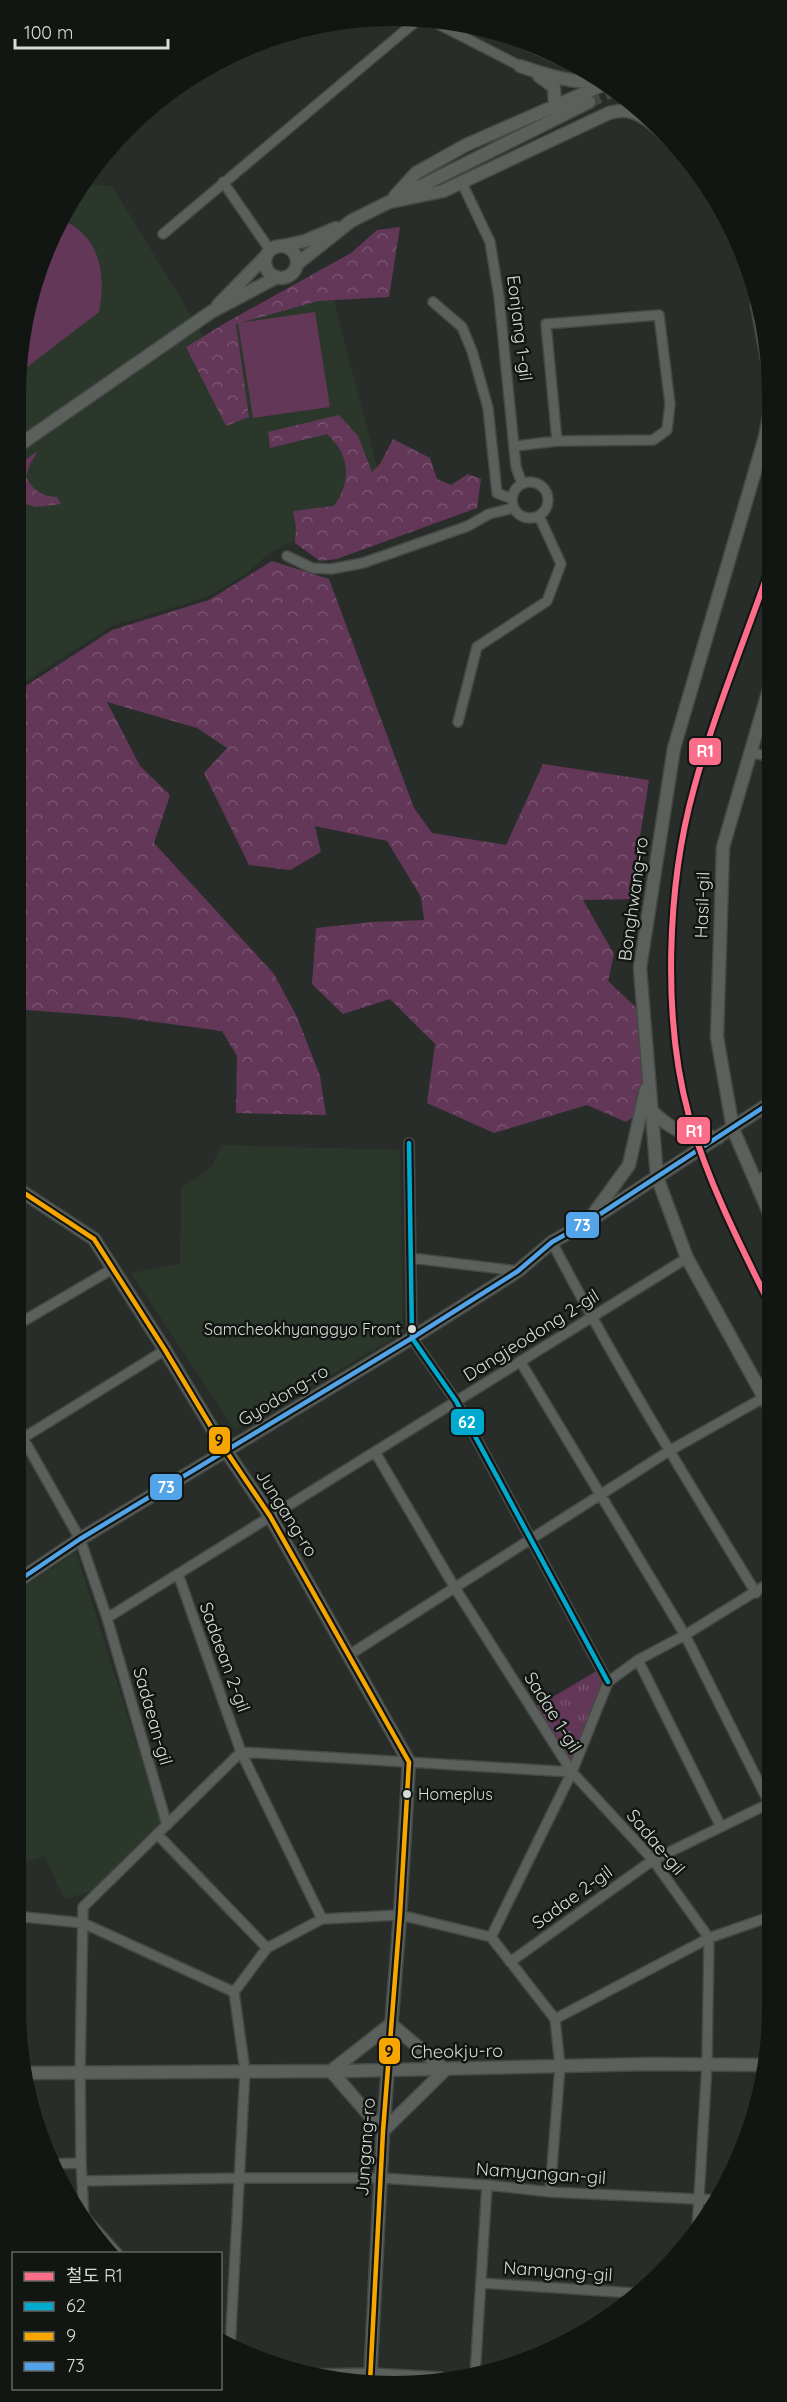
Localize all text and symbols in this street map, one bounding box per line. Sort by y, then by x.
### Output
scale bar [15,12,168,50]
text: 100 m [24,21,73,44]
street label: Eonjang 1-gil [502,274,538,382]
line badge: R1 [688,737,722,766]
text: R1 [696,741,714,761]
street label: Bonghwang-ro [613,836,653,962]
street label: Hasil-gil [689,871,715,939]
line badge: R1 [676,1116,711,1145]
text: R1 [685,1121,703,1141]
line badge: 73 [565,1211,600,1239]
text: 73 [573,1215,591,1235]
street label: Dangjeodong 2-gil [459,1284,603,1386]
place label: Samcheokhyanggyo Front [204,1319,401,1339]
marker: Samcheokhyanggyo Front [406,1323,418,1335]
street label: Gyodong-ro [234,1359,332,1431]
line badge: 62 [450,1408,485,1436]
text: 62 [458,1412,476,1432]
line badge: 9 [208,1426,231,1455]
text: 9 [214,1430,224,1450]
street label: Jungang-ro [251,1465,323,1561]
line badge: 73 [149,1473,183,1501]
text: 73 [157,1477,175,1497]
street label: Sadaean 2-gil [194,1599,256,1715]
street label: Sadaean-gil [128,1664,178,1768]
street label: Sadae 1-gil [519,1667,587,1757]
place label: Homeplus [418,1784,493,1804]
marker: Homeplus [401,1788,413,1800]
street label: Sadae-gil [622,1804,690,1880]
street label: Sadae 2-gil [527,1860,617,1934]
line badge: 9 [378,2037,401,2065]
street label: Cheokju-ro [411,2039,503,2063]
text: 9 [384,2041,394,2061]
street label: Jungang-ro [350,2097,380,2197]
street label: Namyangan-gil [475,2157,607,2189]
legend [12,2252,222,2390]
street label: Namyang-gil [503,2256,613,2286]
text: 철도 R1 [66,2264,123,2287]
text: 62 [66,2294,86,2317]
text: 9 [66,2324,76,2347]
text: 73 [66,2354,85,2377]

